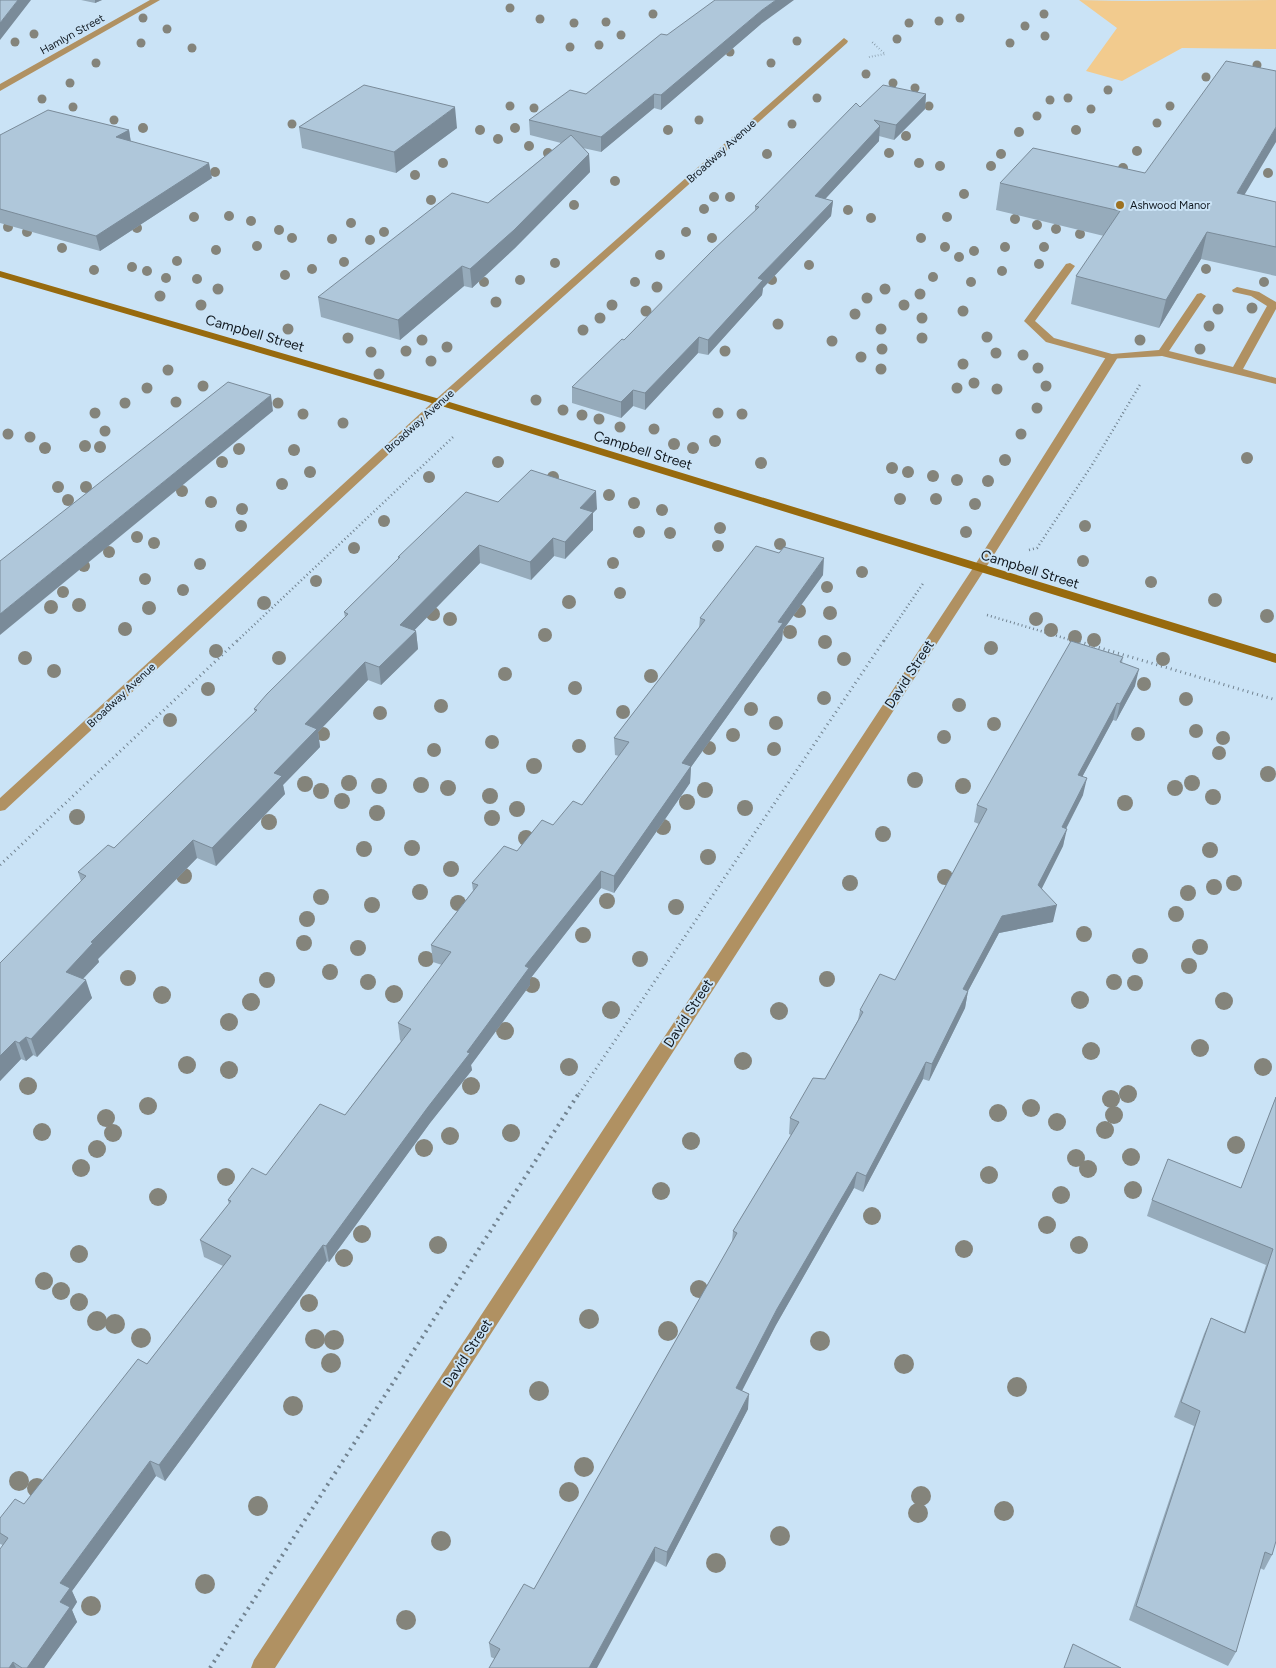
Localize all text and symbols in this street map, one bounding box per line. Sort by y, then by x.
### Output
street label: Hamlyn Street [38,12,106,57]
street label: Broadway Avenue [684,117,759,186]
marker: Ashwood Manor [1114,199,1126,211]
place label: Ashwood Manor [1130,199,1210,212]
street label: Campbell Street [203,311,306,356]
street label: Broadway Avenue [382,387,457,456]
street label: Campbell Street [592,427,694,474]
street label: Campbell Street [979,546,1081,593]
street label: David Street [881,637,938,712]
street label: Broadway Avenue [85,660,158,730]
street label: David Street [660,976,717,1051]
street label: David Street [439,1316,496,1391]

